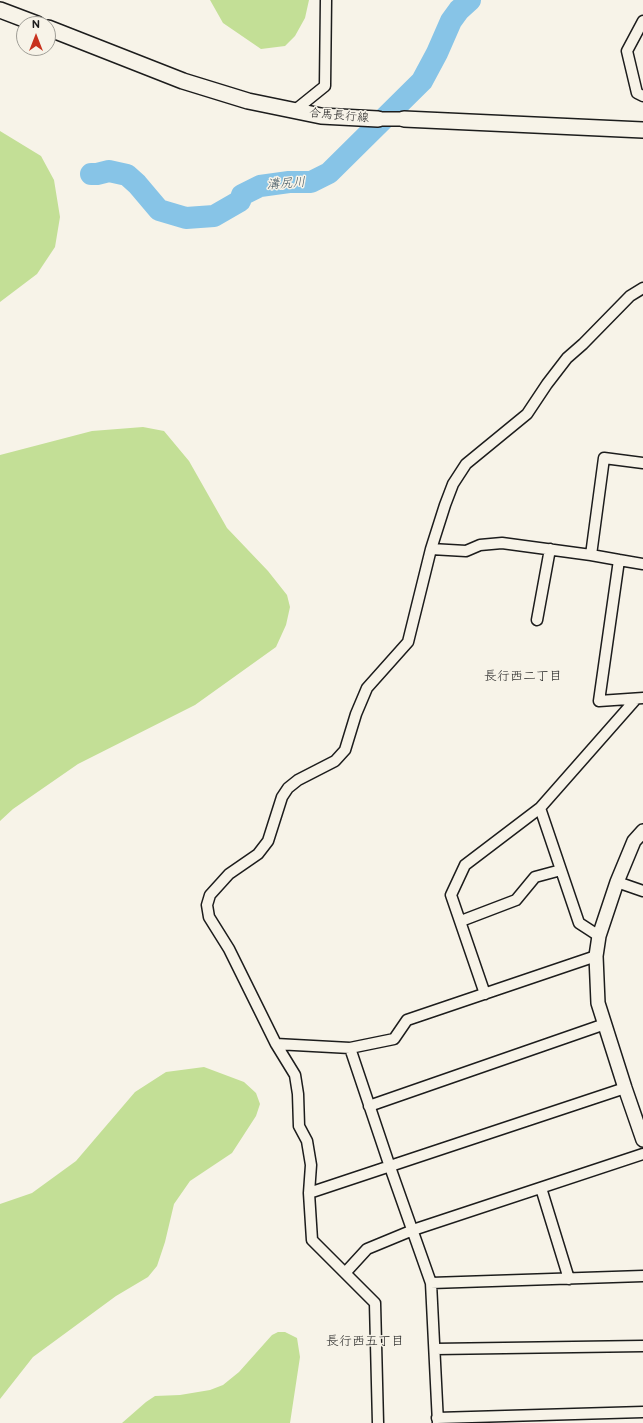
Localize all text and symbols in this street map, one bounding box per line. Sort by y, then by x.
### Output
north arrow [16,16,56,56]
text: N [32,18,40,31]
street label: 合馬長行線 [308,106,370,126]
water label: 溝尻川 [266,175,306,193]
district label: 長行西二丁目 [484,669,562,685]
district label: 長行西五丁目 [326,1334,404,1350]

